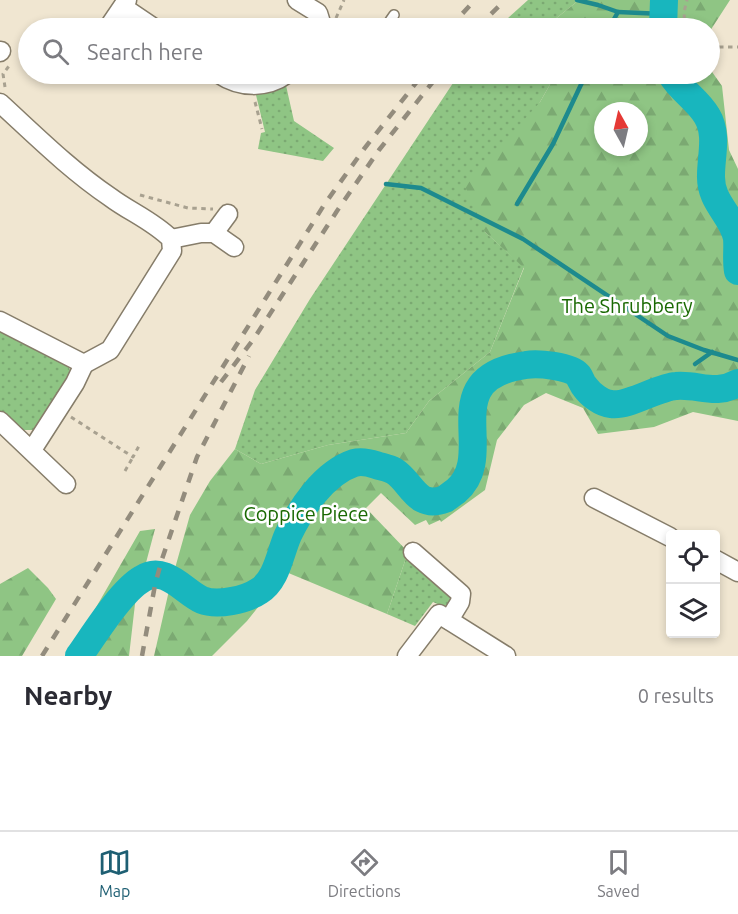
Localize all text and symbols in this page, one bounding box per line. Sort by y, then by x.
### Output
search box [18,18,720,84]
icon: search [39,35,72,68]
text: Search here [87,39,203,64]
north arrow [594,102,648,156]
park label: The Shrubbery [561,294,693,317]
park label: Coppice Piece [243,502,369,525]
map controls [666,530,720,638]
button: locate [666,530,720,584]
button: layers [666,584,720,638]
text: Nearby [24,681,112,710]
text: 0 results [638,684,714,707]
tab: Map [98,846,131,900]
tab: Directions [328,846,401,900]
tab: Saved [597,846,640,900]

